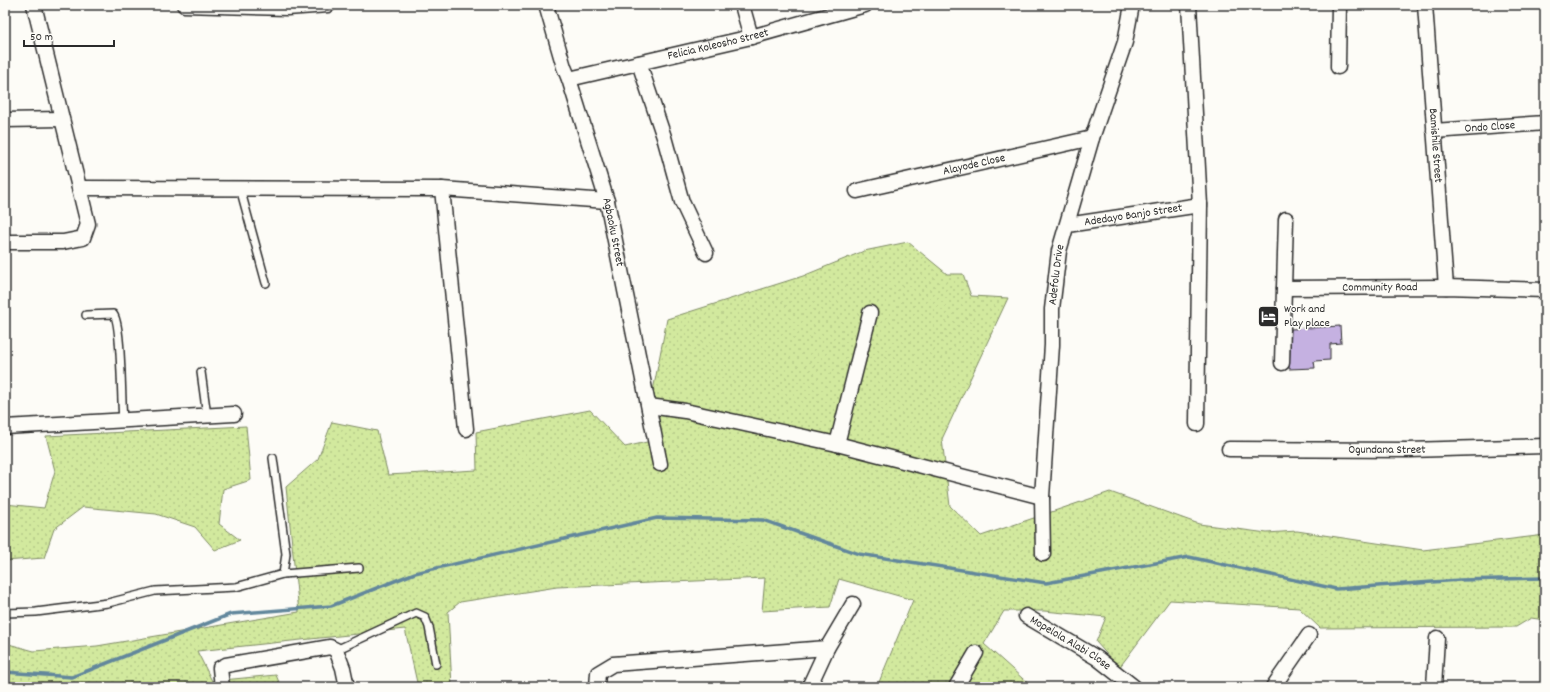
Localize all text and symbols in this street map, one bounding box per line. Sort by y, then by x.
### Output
scale bar [24,22,114,48]
street label: Felicia Koleosho Street [666,24,771,64]
text: 50 m [30,29,53,46]
street label: Bamishile Street [1424,108,1447,184]
street label: Ondo Close [1464,117,1516,137]
street label: Alayode Close [941,149,1007,180]
street label: Agbaoku Street [598,195,629,269]
street label: Adedayo Banjo Street [1083,199,1184,231]
street label: Adefolu Drive [1044,242,1069,306]
street label: Community Road [1342,279,1418,296]
place label: Work and Play place [1284,301,1330,332]
hotel icon: Work and Play place [1256,303,1282,329]
street label: Ogundana Street [1348,441,1426,459]
street label: Mopelola Alabi Close [1027,612,1115,674]

